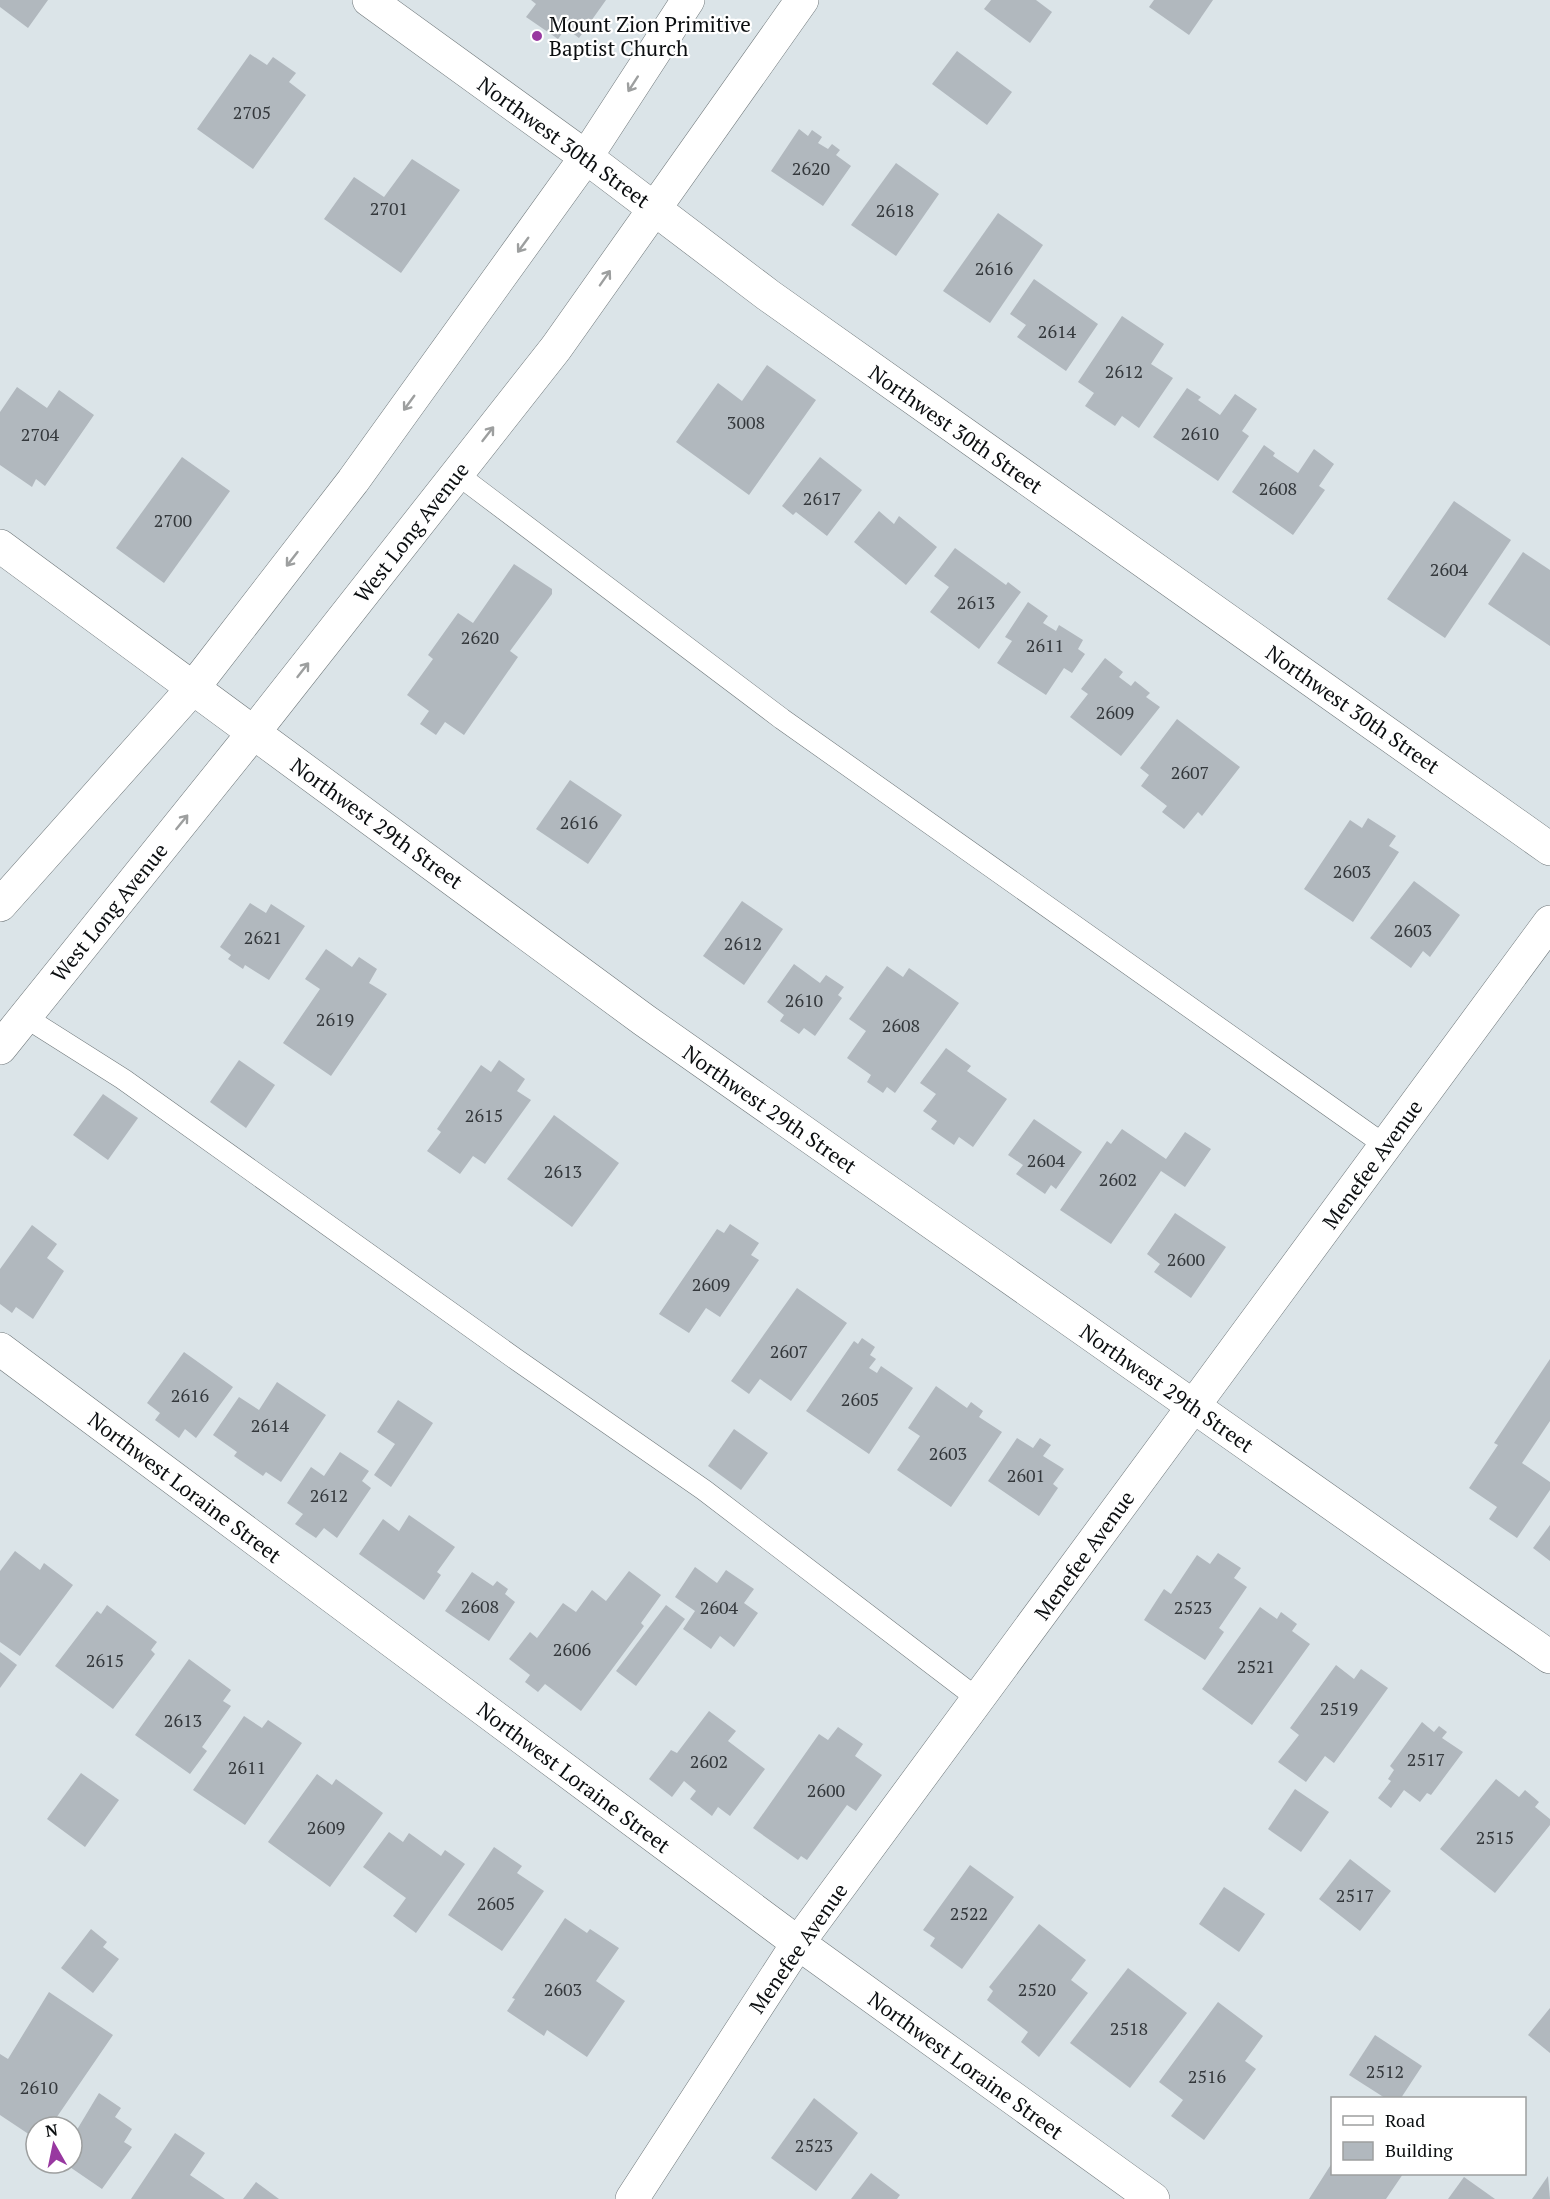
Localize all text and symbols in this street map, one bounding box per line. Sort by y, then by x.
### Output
place label: Mount Zion Primitive Baptist Church [549,10,751,62]
marker: Mount Zion Primitive Baptist Church [530,29,544,43]
street label: Northwest 30th Street [472,70,656,214]
one-way arrow [627,75,639,92]
house number: 2705 [233,100,271,124]
house number: 2620 [792,156,830,180]
house number: 2701 [370,196,408,220]
house number: 2618 [876,198,914,222]
one-way arrow [517,236,529,252]
house number: 2616 [975,256,1014,280]
one-way arrow [599,270,611,286]
house number: 2614 [1038,319,1077,343]
street label: Northwest 30th Street [863,358,1049,500]
house number: 2612 [1105,359,1143,383]
one-way arrow [403,394,415,410]
house number: 3008 [727,410,765,434]
house number: 2610 [1181,421,1219,445]
house number: 2704 [21,422,60,446]
one-way arrow [482,426,495,442]
street label: West Long Avenue [347,456,475,608]
house number: 2608 [1259,476,1297,500]
house number: 2617 [803,486,841,510]
house number: 2700 [154,508,192,532]
one-way arrow [286,551,299,567]
house number: 2604 [1430,557,1469,581]
house number: 2613 [957,590,995,614]
house number: 2620 [461,625,499,649]
house number: 2611 [1026,633,1064,657]
street label: Northwest 30th Street [1260,638,1446,780]
one-way arrow [297,662,310,678]
house number: 2609 [1096,700,1134,724]
street label: Northwest 29th Street [285,751,469,895]
house number: 2607 [1171,760,1209,784]
house number: 2616 [560,810,599,834]
one-way arrow [175,815,188,831]
street label: West Long Avenue [44,837,174,987]
house number: 2603 [1333,859,1371,883]
house number: 2603 [1394,918,1432,942]
house number: 2621 [244,925,282,949]
house number: 2612 [724,931,762,955]
house number: 2610 [785,988,823,1012]
house number: 2619 [316,1007,354,1031]
house number: 2608 [882,1013,920,1037]
street label: Northwest 29th Street [677,1038,863,1180]
street label: Menefee Avenue [1316,1094,1428,1234]
house number: 2615 [465,1103,503,1127]
house number: 2604 [1027,1148,1066,1172]
house number: 2613 [544,1159,582,1183]
house number: 2602 [1099,1167,1137,1191]
house number: 2600 [1167,1247,1205,1271]
house number: 2609 [692,1272,730,1296]
street label: Northwest 29th Street [1074,1317,1260,1459]
house number: 2607 [770,1339,808,1363]
house number: 2616 [171,1383,210,1407]
house number: 2605 [841,1387,879,1411]
street label: Northwest Loraine Street [83,1405,287,1569]
house number: 2614 [251,1413,290,1437]
house number: 2603 [929,1441,967,1465]
house number: 2601 [1007,1463,1045,1487]
house number: 2612 [310,1483,348,1507]
street label: Menefee Avenue [1028,1485,1140,1625]
house number: 2608 [461,1594,499,1618]
house number: 2604 [700,1595,739,1619]
house number: 2523 [1174,1595,1212,1619]
house number: 2606 [553,1637,592,1661]
house number: 2615 [86,1648,124,1672]
house number: 2521 [1237,1654,1275,1678]
street label: Northwest Loraine Street [472,1695,676,1859]
house number: 2519 [1320,1696,1358,1720]
house number: 2613 [164,1708,202,1732]
house number: 2517 [1407,1747,1445,1771]
house number: 2602 [690,1749,728,1773]
house number: 2611 [228,1755,266,1779]
house number: 2600 [807,1778,845,1802]
house number: 2609 [307,1815,345,1839]
house number: 2515 [1476,1825,1514,1849]
street label: Menefee Avenue [743,1877,853,2019]
house number: 2517 [1336,1883,1374,1907]
house number: 2605 [477,1891,515,1915]
house number: 2522 [950,1901,988,1925]
house number: 2603 [544,1977,582,2001]
house number: 2520 [1018,1977,1056,2001]
street label: Northwest Loraine Street [863,1985,1069,2146]
house number: 2518 [1110,2016,1148,2040]
house number: 2512 [1366,2059,1404,2083]
house number: 2516 [1188,2064,1227,2088]
house number: 2610 [20,2075,58,2099]
legend [1331,2097,1526,2175]
text: Road [1385,2108,1425,2132]
north arrow [24,2115,84,2175]
text: N [44,2118,59,2142]
house number: 2523 [795,2133,833,2157]
text: Building [1385,2138,1453,2162]

